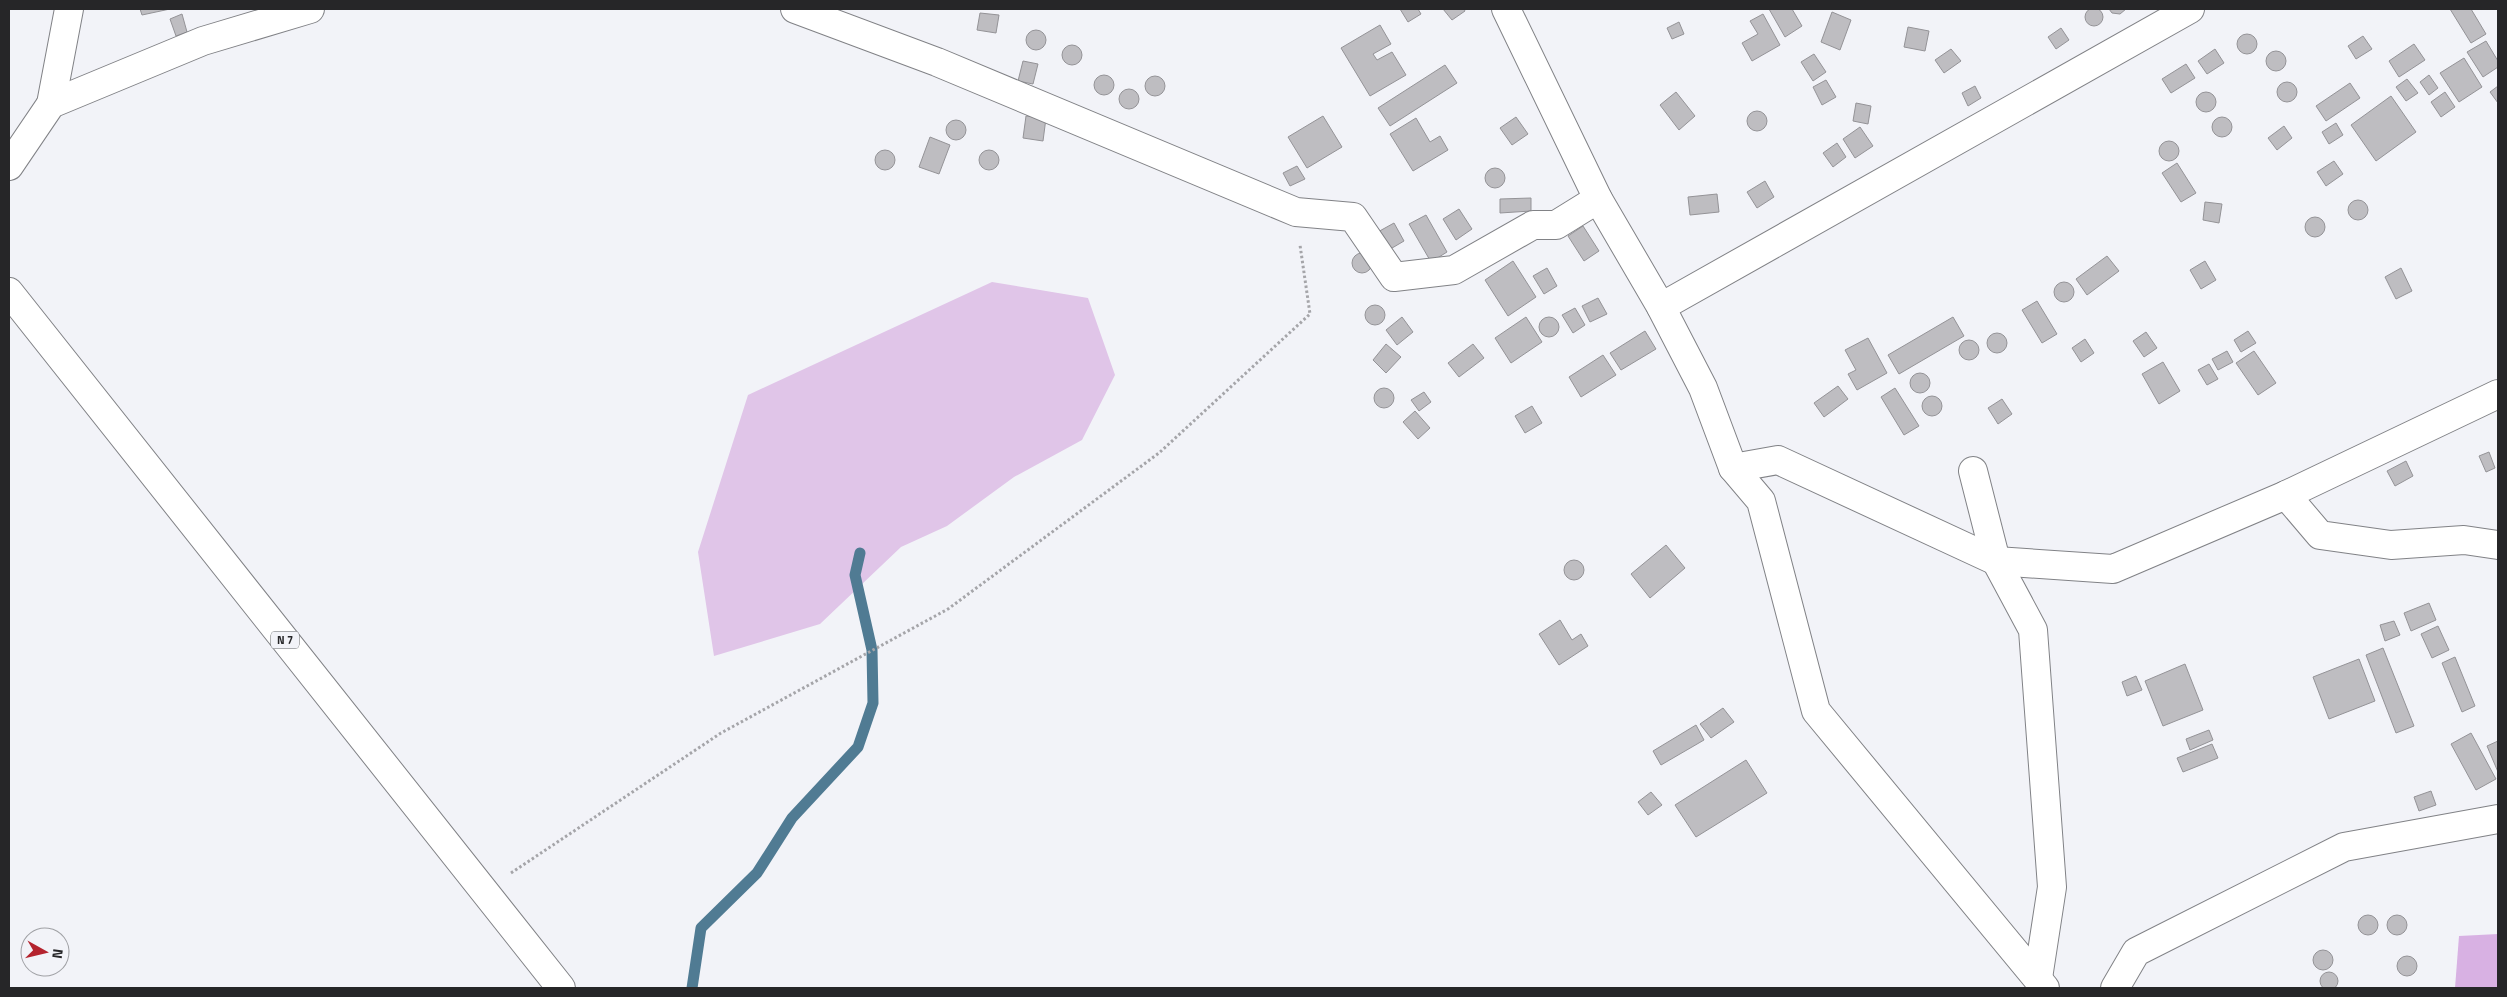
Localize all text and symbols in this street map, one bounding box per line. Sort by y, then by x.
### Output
road number: N 7 [271,632,299,648]
north arrow [20,927,70,977]
text: N [47,948,69,960]

